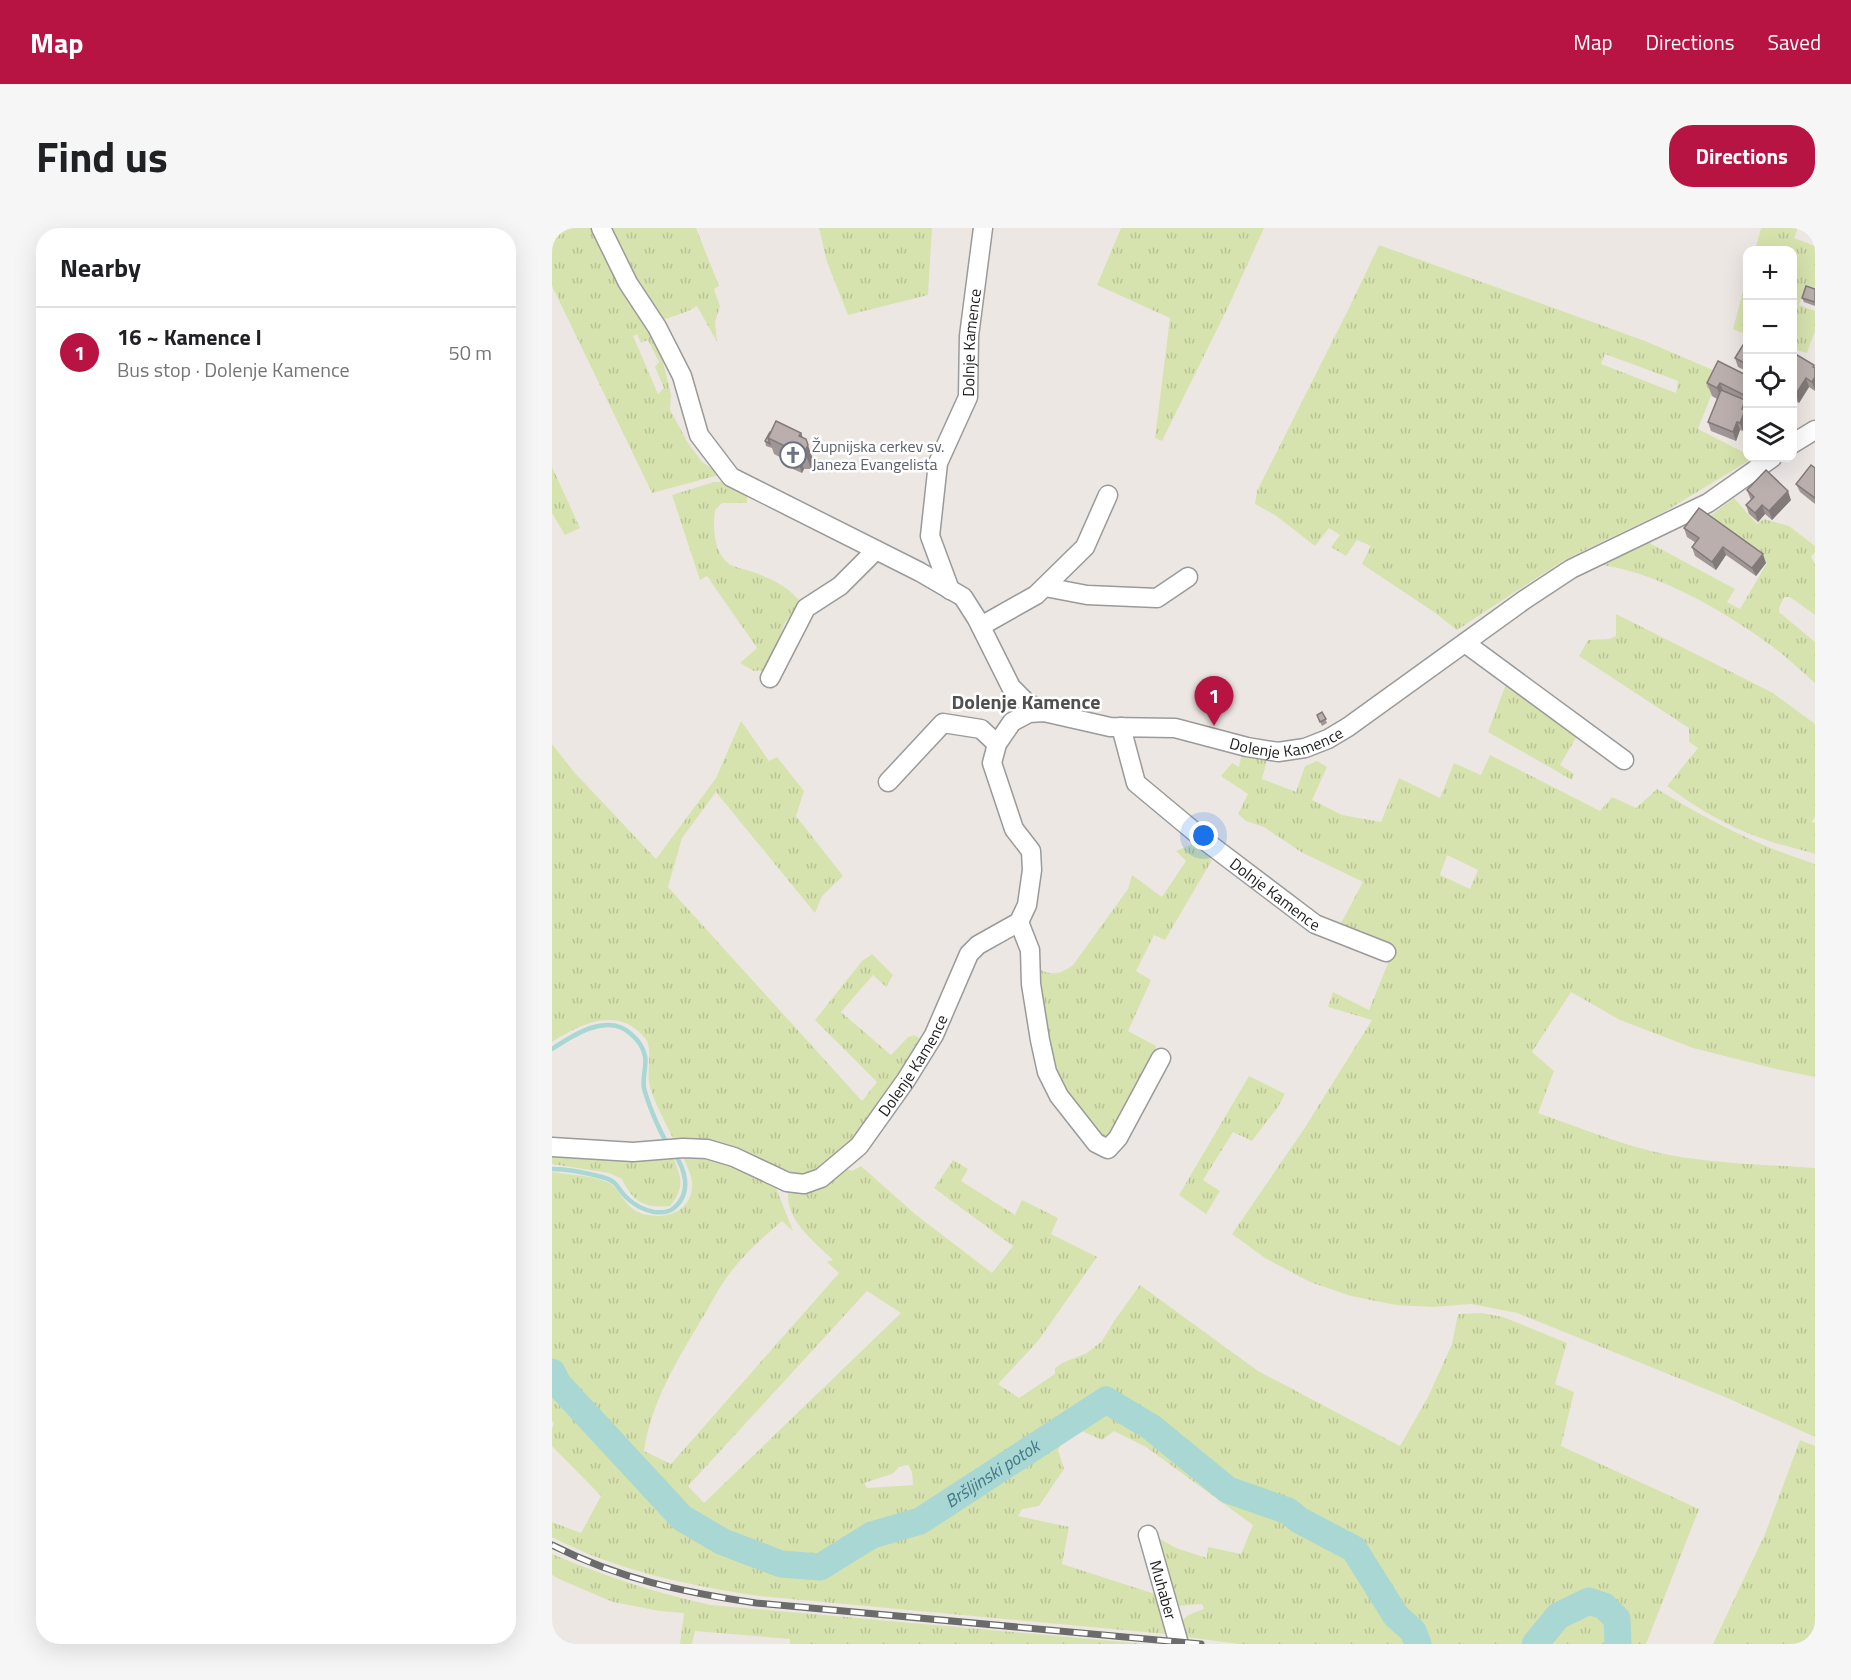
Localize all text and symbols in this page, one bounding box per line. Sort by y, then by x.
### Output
text: Map [30,21,84,64]
text: Map [1573,26,1613,58]
text: Directions [1646,26,1735,58]
text: Saved [1768,26,1821,58]
text: Find us [36,124,168,188]
button: Directions [1669,125,1815,187]
map controls [1743,246,1797,462]
button: + [1743,246,1797,300]
text: Nearby [60,248,141,287]
street label: Dolnje Kamence [956,287,987,397]
button: − [1743,300,1797,354]
text: 16 ~ Kamence I [117,320,262,354]
text: 1 [74,337,85,368]
text: 50 m [448,337,492,368]
text: Bus stop · Dolenje Kamence [117,354,350,385]
button: locate [1743,354,1797,408]
button: layers [1743,408,1797,462]
place label: Župnijska cerkev sv. Janeza Evangelista [812,434,945,476]
church icon: Župnijska cerkev sv. Janeza Evangelista [778,440,808,470]
pin: 1 [1194,676,1234,726]
district label: Dolenje Kamence [952,686,1100,717]
street label: Dolenje Kamence [1227,721,1348,764]
your location [1189,821,1218,850]
street label: Dolnje Kamence [1225,852,1323,937]
street label: Dolenje Kamence [872,1011,953,1121]
water label: Bršljinski potok [939,1432,1046,1514]
street label: Muhaber [1144,1557,1184,1623]

